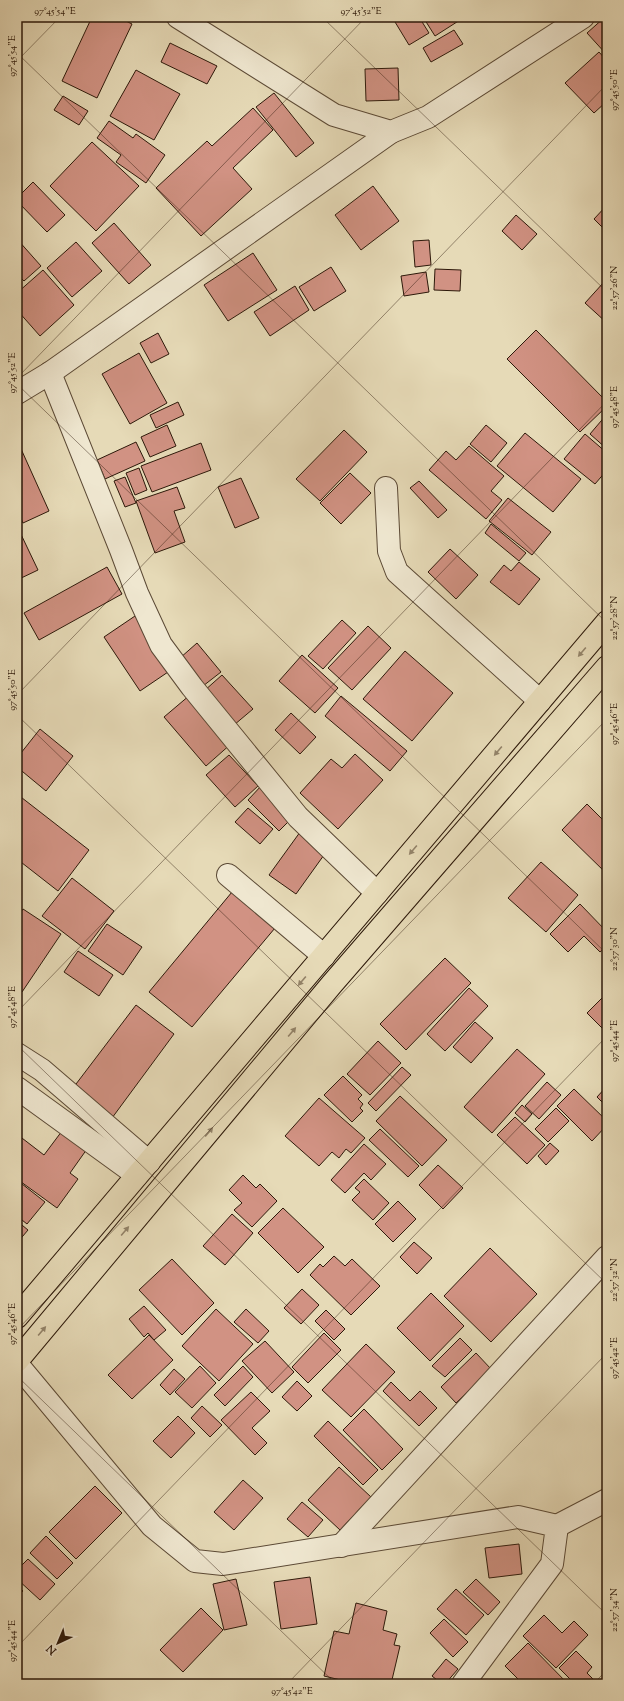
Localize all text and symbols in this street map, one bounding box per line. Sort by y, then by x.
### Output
text: 97°45'54"E [34,4,76,19]
text: 97°45'52"E [340,4,382,19]
text: 97°45'54"E [5,35,20,77]
text: 97°45'50"E [607,69,622,111]
text: 22°57'26"N [607,266,622,310]
text: 97°45'52"E [5,352,20,394]
text: 97°45'48"E [607,386,622,428]
text: 22°57'28"N [607,596,622,640]
one-way arrow [577,647,586,657]
text: 97°45'50"E [5,669,20,711]
text: 97°45'46"E [607,703,622,745]
one-way arrow [493,746,502,756]
one-way arrow [409,845,418,856]
text: 22°57'30"N [607,927,622,971]
one-way arrow [298,976,307,987]
text: 97°45'48"E [5,986,20,1028]
text: 97°45'44"E [607,1020,622,1062]
one-way arrow [287,1026,296,1037]
one-way arrow [204,1126,213,1137]
one-way arrow [121,1226,130,1237]
text: 22°57'32"N [607,1258,622,1302]
text: 97°45'46"E [5,1303,20,1345]
one-way arrow [38,1326,46,1337]
text: 97°45'42"E [607,1337,622,1379]
text: 22°57'34"N [607,1588,622,1632]
text: 97°45'44"E [5,1620,20,1662]
north arrow [38,1623,78,1663]
text: N [43,1641,61,1659]
text: 97°45'42"E [271,1684,313,1699]

